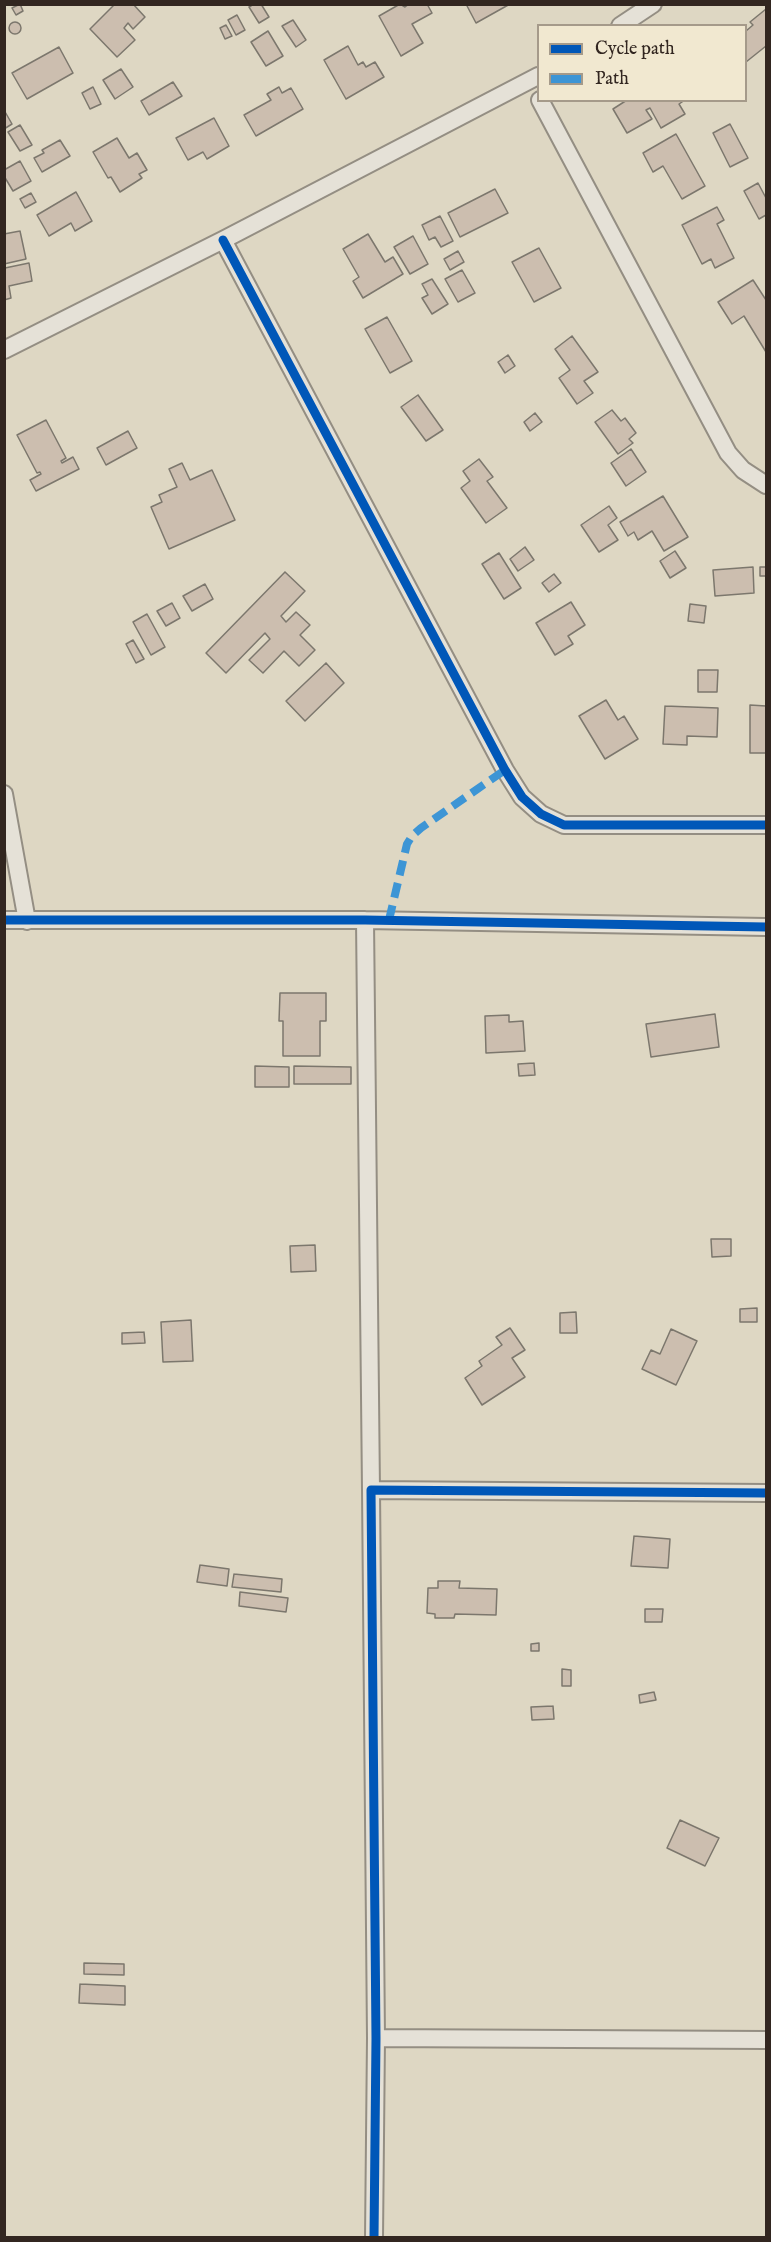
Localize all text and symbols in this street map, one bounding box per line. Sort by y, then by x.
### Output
legend [537,24,747,102]
text: Cycle path [595,38,675,61]
text: Path [595,68,629,91]

